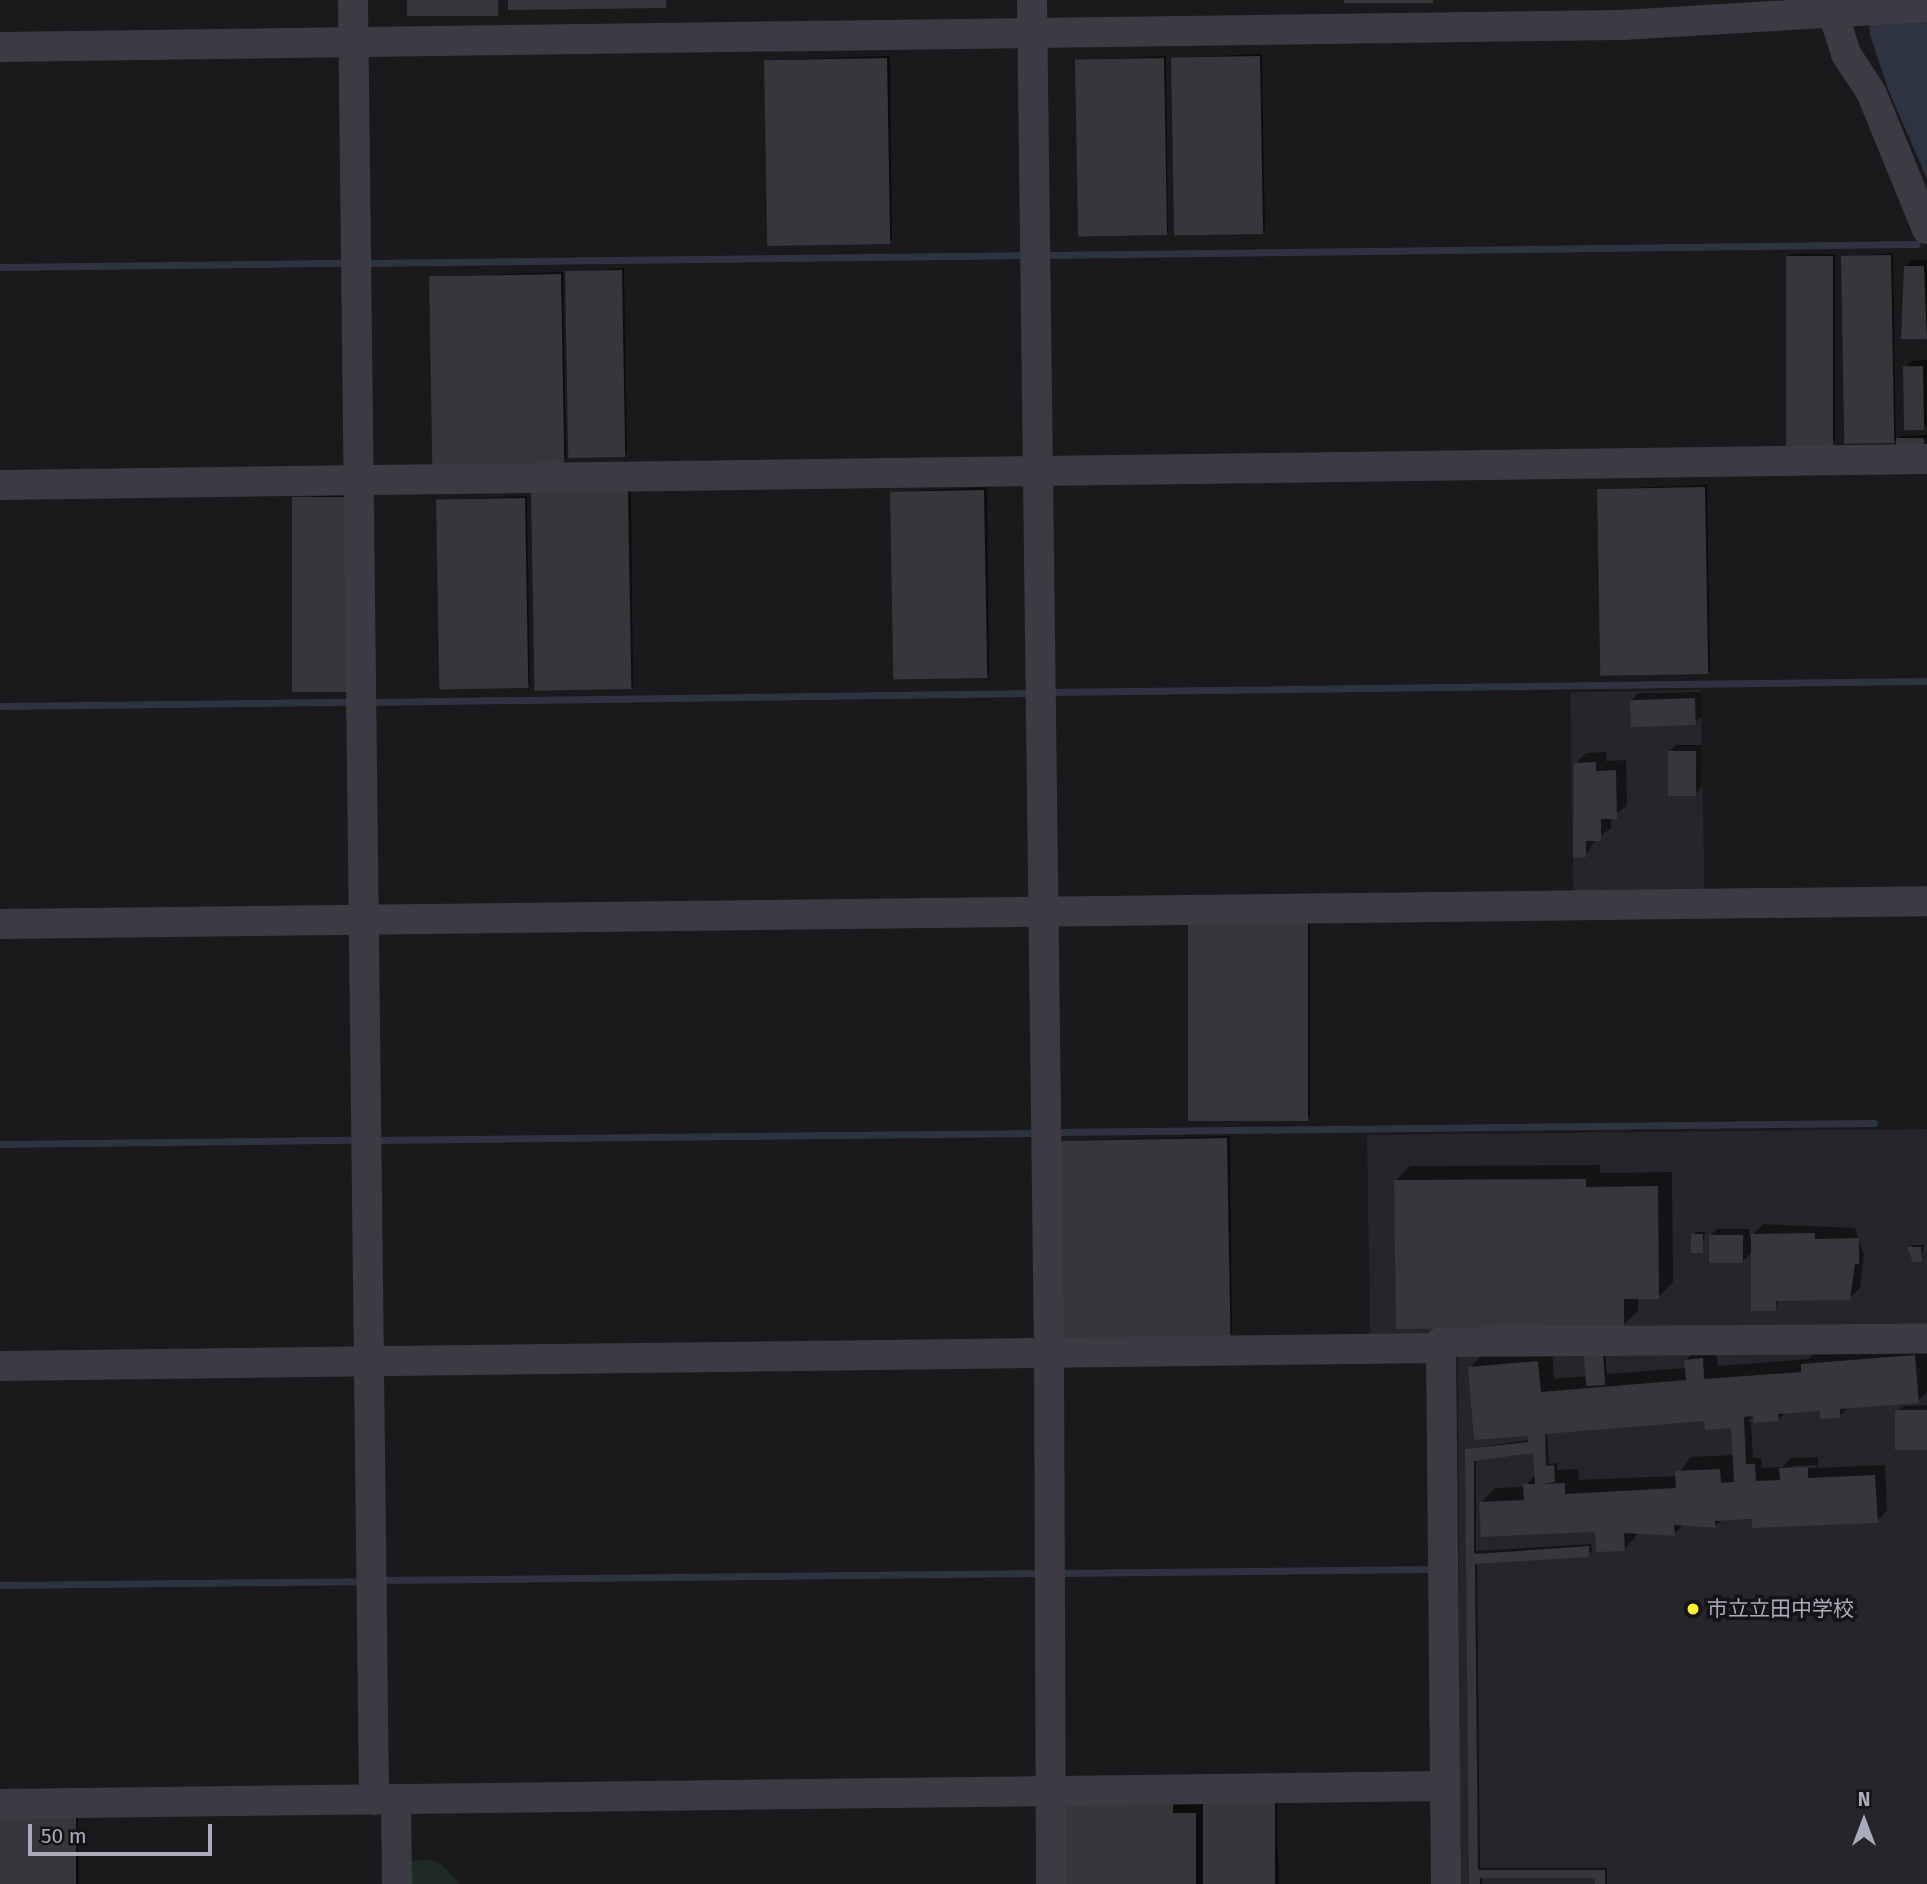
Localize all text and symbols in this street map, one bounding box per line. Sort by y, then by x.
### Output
place label: 市立立田中学校 [1707,1596,1854,1622]
marker: 市立立田中学校 [1685,1601,1701,1617]
north arrow [1829,1786,1899,1856]
text: N [1858,1788,1870,1811]
scale bar [32,1811,215,1855]
text: 50 m [41,1823,87,1849]

